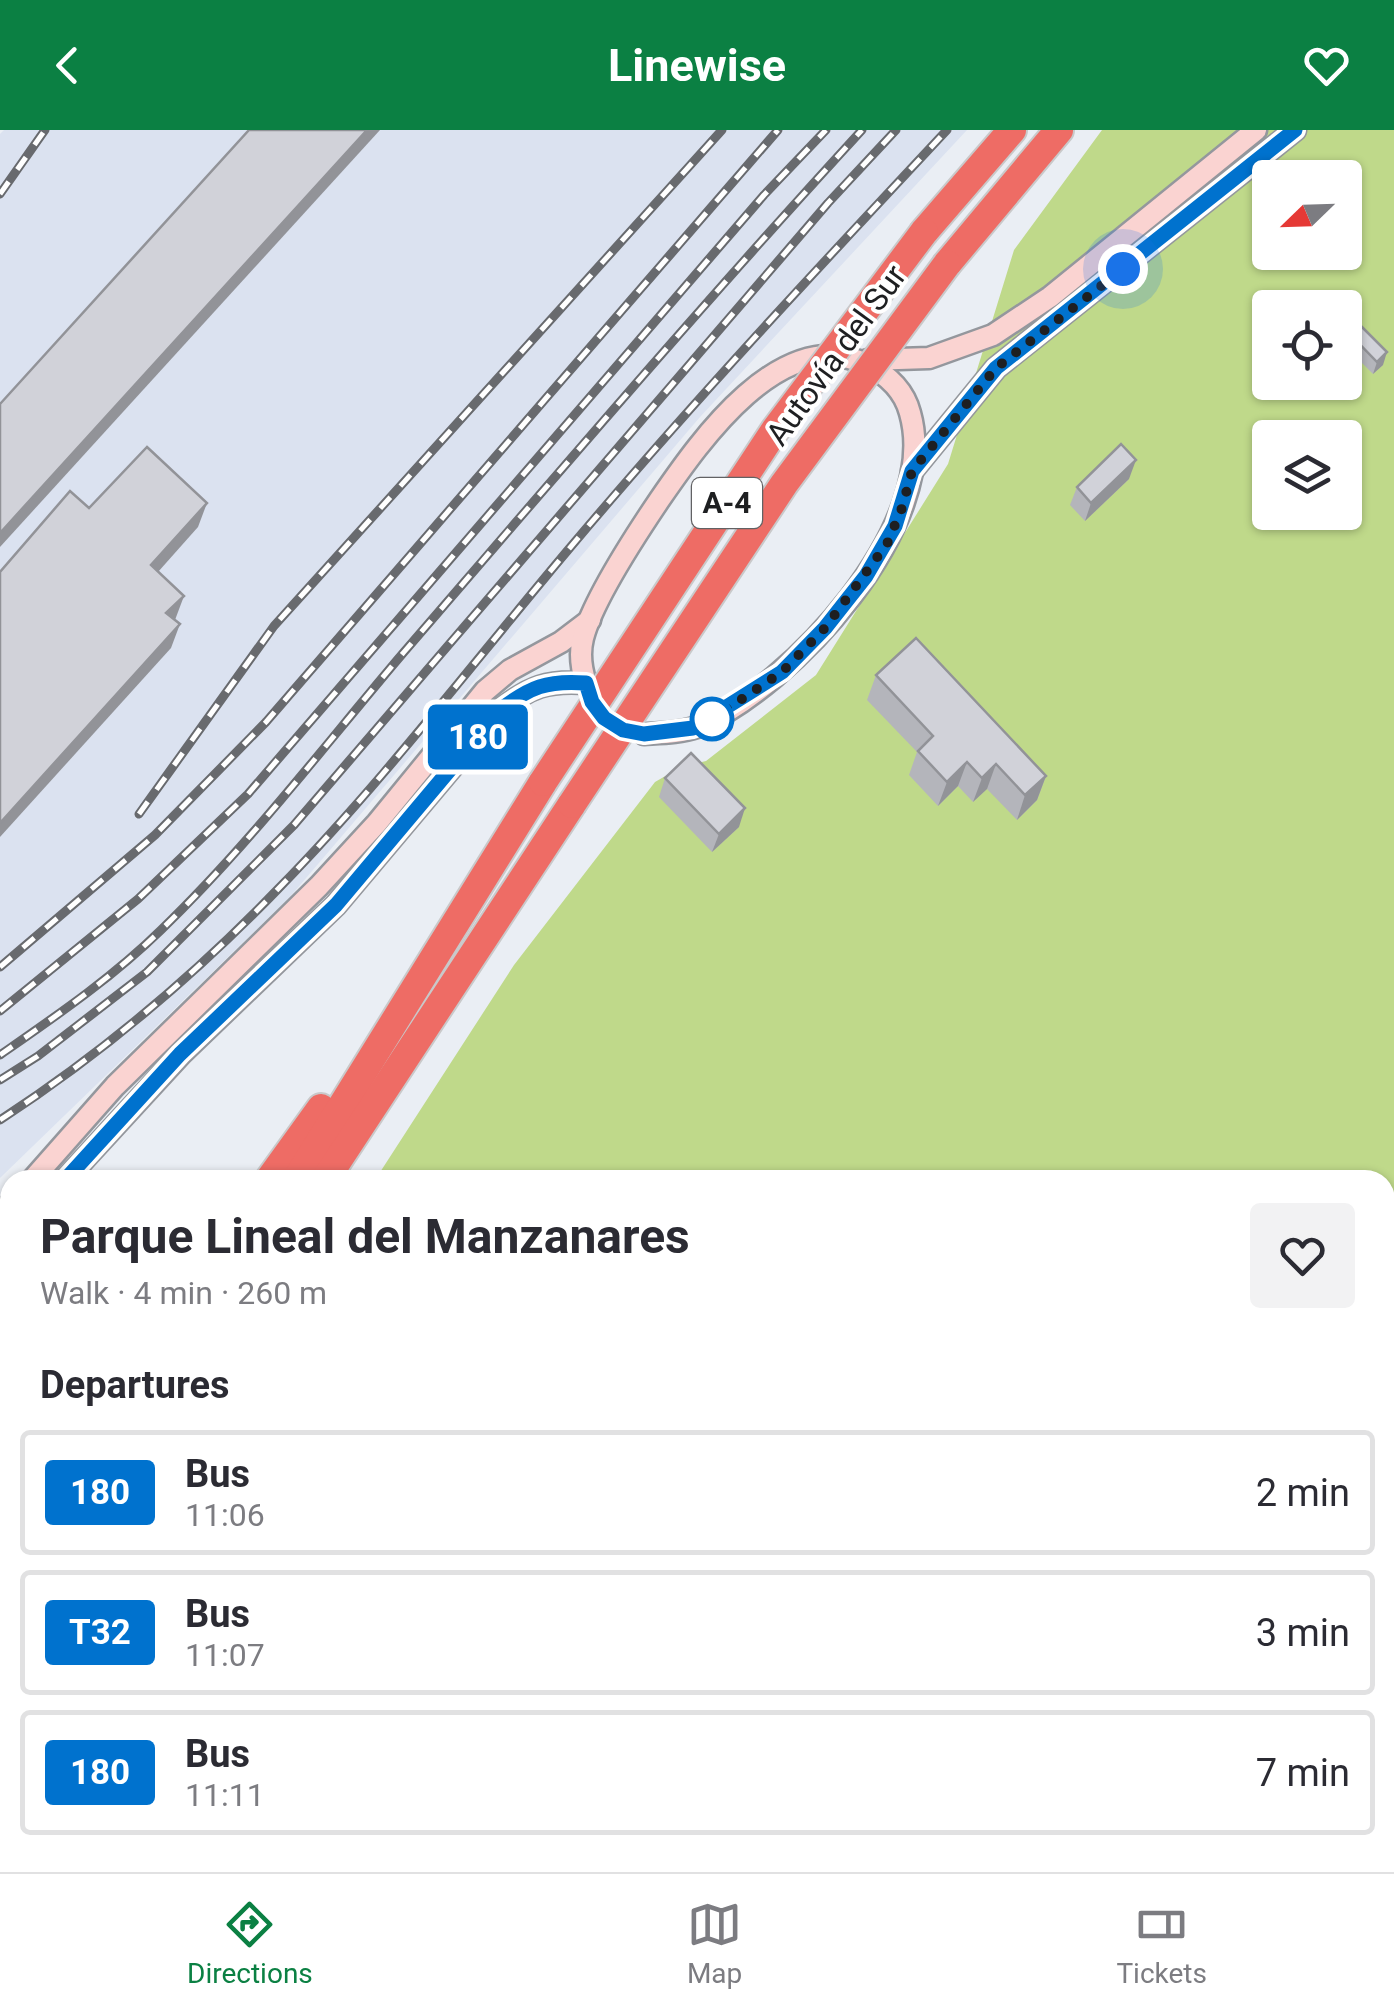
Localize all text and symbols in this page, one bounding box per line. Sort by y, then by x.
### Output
icon: back [40,38,95,93]
icon: heart [1299,38,1354,93]
text: Linewise [608,39,786,92]
north arrow [1252,160,1362,270]
map controls [1252,160,1362,530]
your location [1098,244,1148,294]
street label: Autovía del Sur [758,257,914,453]
button: locate [1252,290,1362,400]
button: layers [1252,420,1362,530]
road number: A-4 [692,478,762,528]
unlabelled marker [691,698,733,740]
line badge: 180 [420,704,536,770]
text: 180 [448,717,508,758]
button: heart [1250,1203,1355,1308]
text: Parque Lineal del Manzanares [40,1208,690,1265]
text: Walk · 4 min · 260 m [40,1274,327,1312]
text: Departures [40,1363,230,1407]
text: Bus [185,1452,250,1496]
text: 2 min [1256,1471,1350,1515]
text: 180 [70,1472,130,1513]
text: 11:06 [185,1496,265,1534]
text: Bus [185,1592,250,1636]
text: 3 min [1256,1611,1350,1655]
text: T32 [69,1612,131,1653]
text: 11:07 [185,1636,265,1674]
text: Bus [185,1732,250,1776]
text: 7 min [1256,1751,1350,1795]
text: 180 [70,1752,130,1793]
text: 11:11 [185,1776,265,1814]
tab: Directions [187,1897,313,1990]
tab: Map [687,1897,742,1990]
tab: Tickets [1116,1897,1207,1990]

